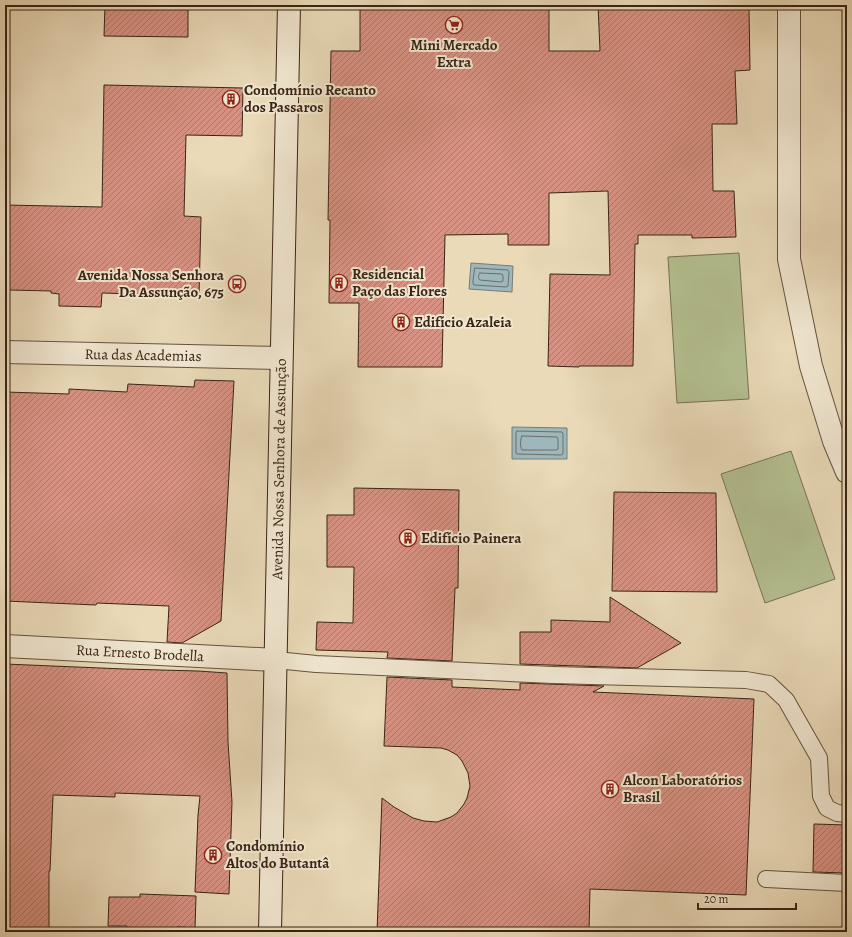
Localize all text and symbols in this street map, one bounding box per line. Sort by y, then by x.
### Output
supermarket icon: Mini Mercado Extra [444,15,464,35]
place label: Mini Mercado Extra [410,35,498,72]
place label: Condomínio Recanto dos Passaros [244,80,376,117]
building icon: Condomínio Recanto dos Passaros [221,89,241,109]
place label: Residencial Paço das Flores [352,264,447,301]
place label: Avenida Nossa Senhora Da Assunção, 675 [77,265,225,302]
building icon: Residencial Paço das Flores [329,273,349,293]
bus stop icon: Avenida Nossa Senhora Da Assunção, 675 [227,274,247,294]
building icon: Edifício Azaleia [391,312,411,332]
place label: Edifício Azaleia [414,312,513,332]
street label: Rua das Academias [84,344,202,366]
street label: Avenida Nossa Senhora de Assunção [267,358,291,581]
building icon: Edifício Painera [398,528,418,548]
place label: Edifício Painera [421,528,522,548]
street label: Rua Ernesto Brodella [75,640,205,666]
place label: Alcon Laboratórios Brasil [622,770,742,807]
building icon: Alcon Laboratórios Brasil [600,779,620,799]
place label: Condomínio Altos do Butantâ [225,836,330,873]
building icon: Condomínio Altos do Butantâ [203,845,223,865]
scale bar [698,885,796,911]
text: 20 m [704,891,728,907]

